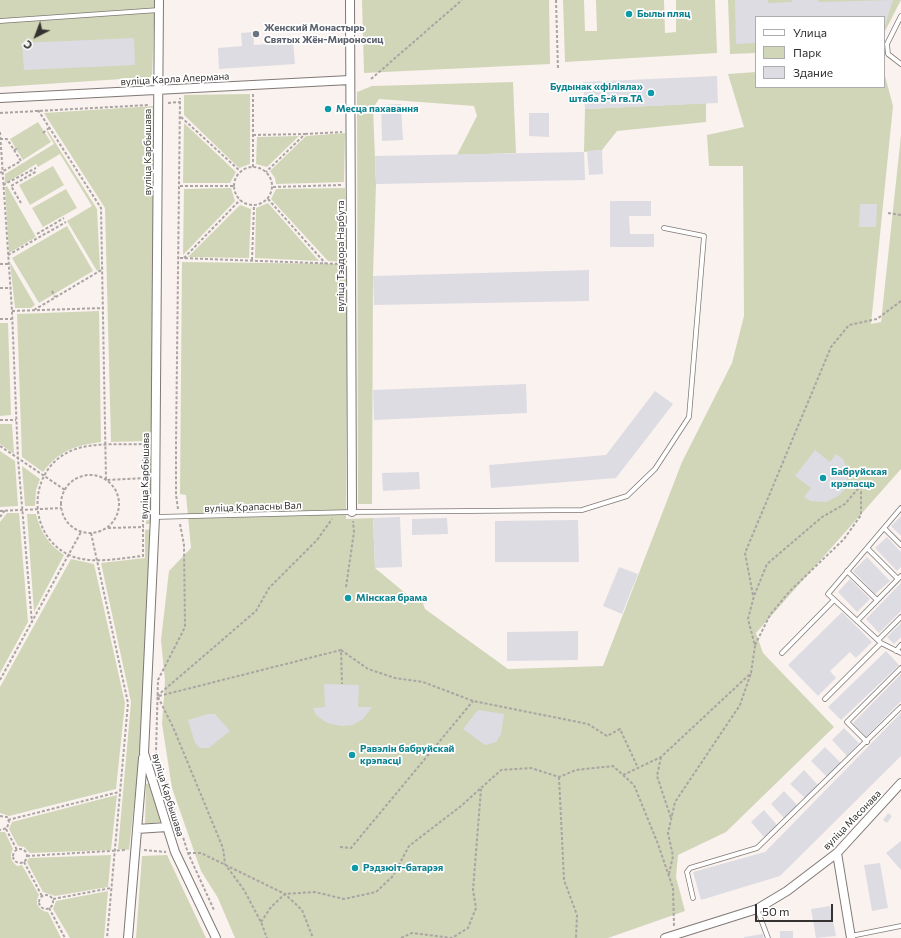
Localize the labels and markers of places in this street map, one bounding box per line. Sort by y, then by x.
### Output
place label: Былы пляц [637,8,690,20]
marker: Былы пляц [624,9,634,19]
place label: Женский Монастырь Святых Жён-Мироносиц [264,22,383,46]
marker: Женский Монастырь Святых Жён-Мироносиц [251,29,261,39]
place label: Будынак «філіяла» штаба 5-й гв.ТА [550,81,643,104]
marker: Будынак «філіяла» штаба 5-й гв.ТА [646,88,656,98]
place label: Месца пахавання [336,103,419,115]
marker: Месца пахавання [323,104,333,114]
place label: Бабруйская крэпасць [831,466,887,490]
marker: Бабруйская крэпасць [818,473,828,483]
place label: Мінская брама [356,592,427,604]
marker: Мінская брама [343,593,353,603]
place label: Равэлін бабруйскай крэпасці [360,743,454,766]
marker: Равэлін бабруйскай крэпасці [347,750,357,760]
place label: Рэдзюіт-батарэя [363,862,443,874]
marker: Рэдзюіт-батарэя [350,863,360,873]

